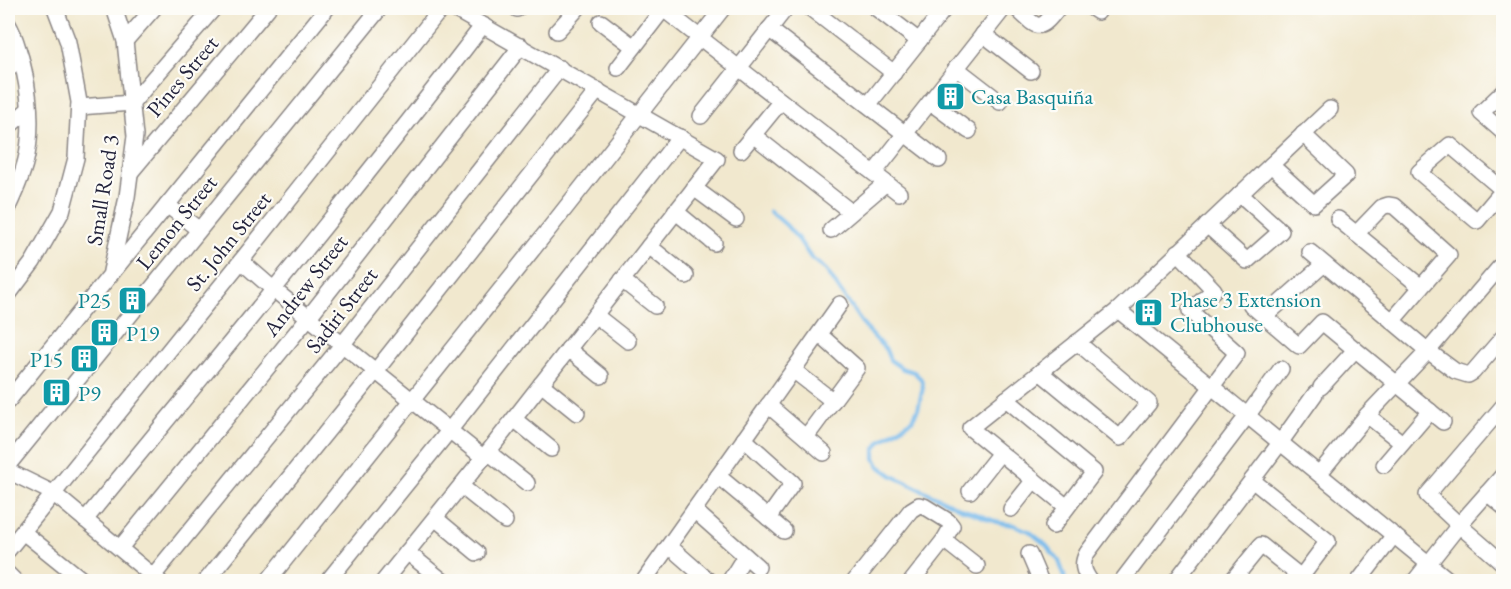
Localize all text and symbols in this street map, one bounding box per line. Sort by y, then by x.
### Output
street label: Pines Street [140,30,225,123]
building icon: Casa Basquiña [934,80,966,112]
place label: Casa Basquiña [971,82,1094,111]
street label: Small Road 3 [79,132,126,248]
street label: Lemon Street [129,169,224,276]
street label: St. John Street [179,185,278,297]
street label: Andrew Street [256,228,354,343]
street label: Sadiri Street [299,262,384,359]
building icon: P25 [116,284,148,316]
place label: Phase 3 Extension Clubhouse [1170,285,1322,339]
place label: P25 [78,286,111,315]
building icon: Phase 3 Extension Clubhouse [1133,296,1165,328]
building icon: P19 [89,317,121,349]
place label: P19 [126,319,160,348]
building icon: P15 [68,343,100,375]
place label: P15 [30,345,63,374]
building icon: P9 [41,377,73,409]
place label: P9 [78,379,101,408]

